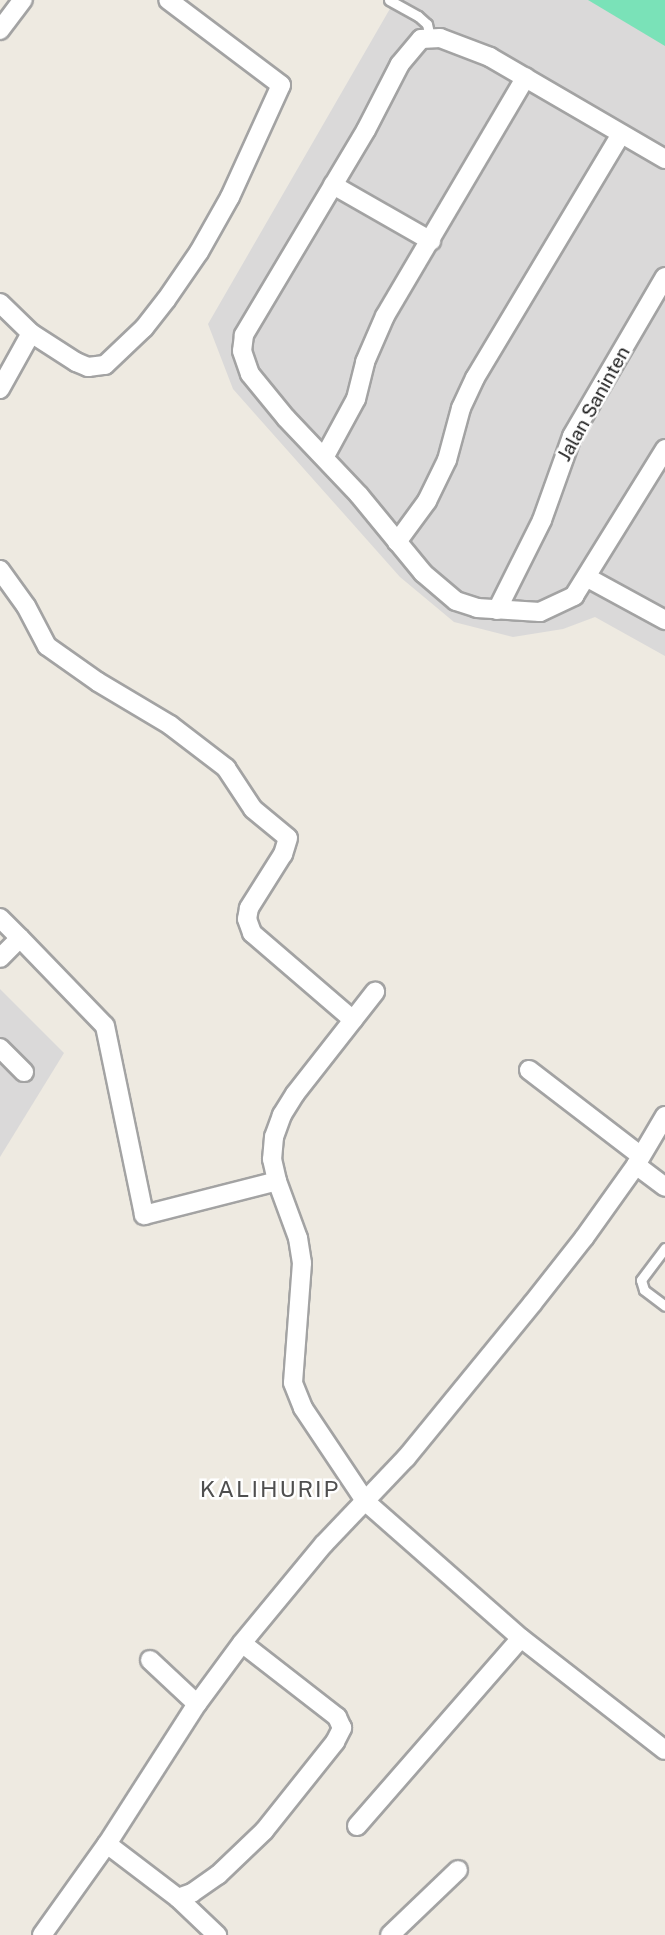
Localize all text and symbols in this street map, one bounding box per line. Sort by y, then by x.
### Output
street label: Jalan Saninten [553,342,635,466]
district label: KALIHURIP [201,1475,339,1503]

